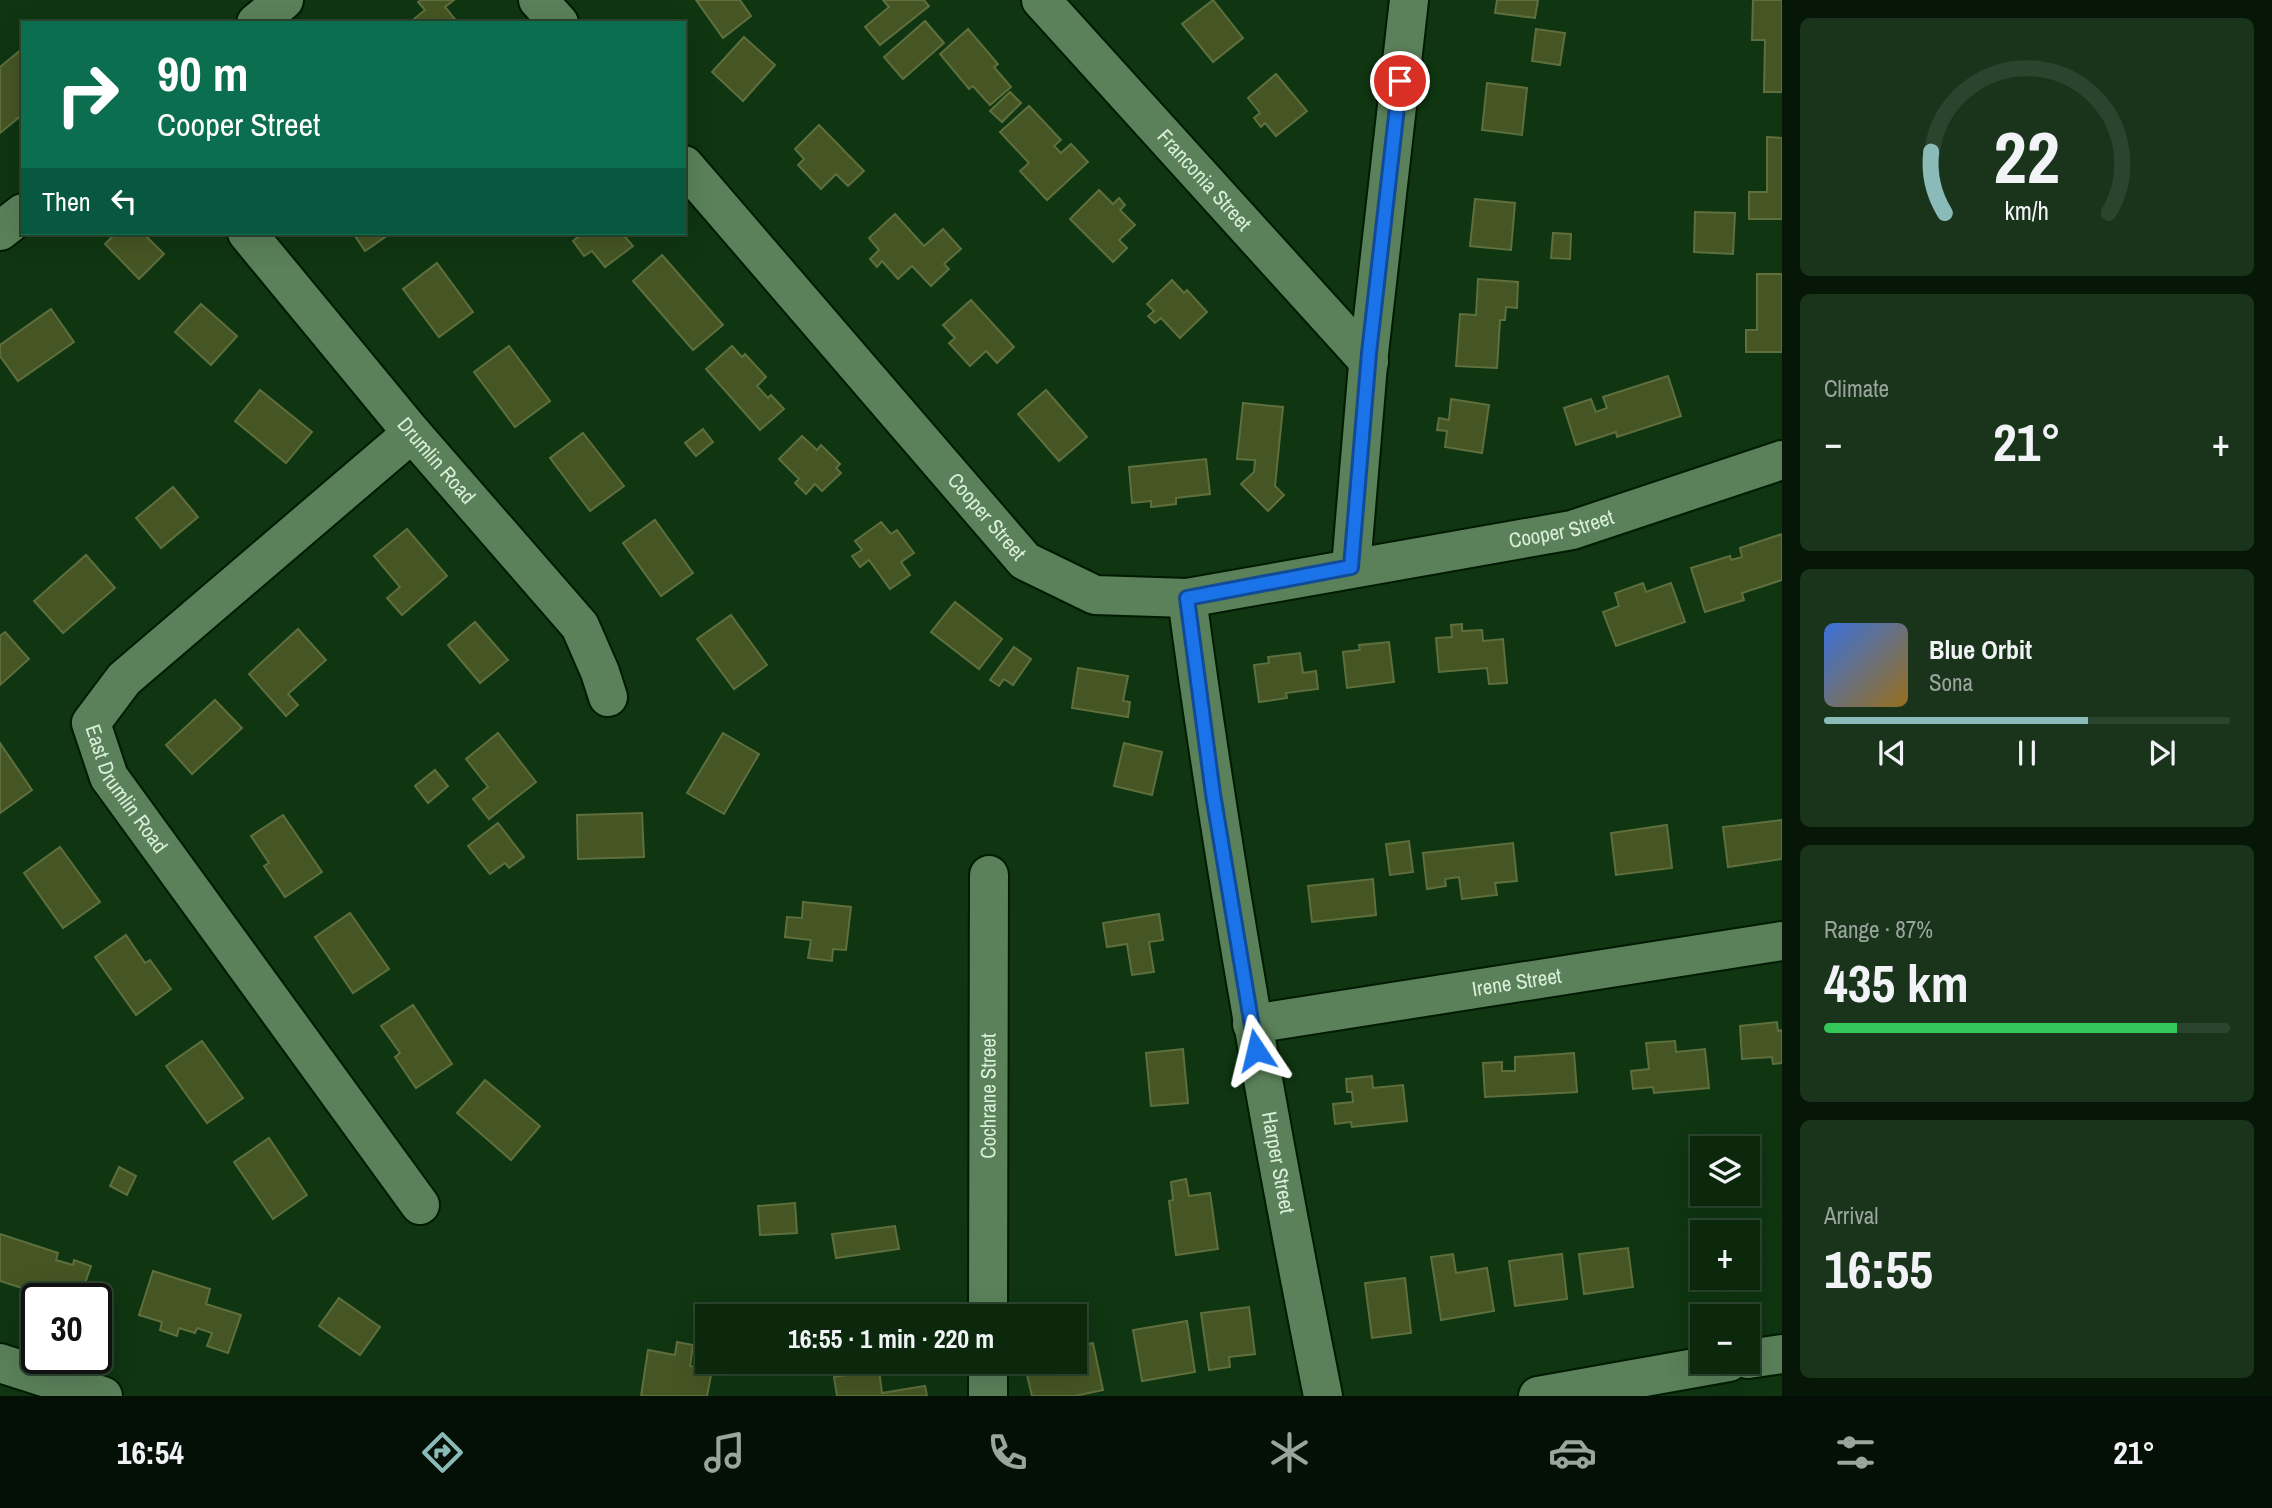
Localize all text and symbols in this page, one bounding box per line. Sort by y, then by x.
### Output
text: 90 m [157,40,249,106]
icon: right [42,49,133,140]
pin [1370,51,1430,111]
icon: arrive [1381,62,1419,100]
text: Cooper Street [157,103,320,146]
text: 22 [1994,108,2060,206]
street label: Franconia Street [1151,122,1259,237]
icon: left [105,182,143,220]
text: Then [42,184,91,219]
text: km/h [2005,194,2049,228]
text: Climate [1824,373,1889,404]
text: 21° [1993,407,2061,477]
street label: Drumlin Road [391,411,482,510]
text: − [1824,417,1842,468]
text: + [2212,417,2230,468]
street label: Cooper Street [941,466,1033,567]
street label: Cooper Street [1506,502,1618,555]
text: Blue Orbit [1929,632,2032,667]
text: Sona [1929,667,1973,698]
street label: East Drumlin Road [78,721,175,859]
icon: previous [1873,734,1911,772]
icon: pause [2008,734,2046,772]
icon: next [2143,734,2181,772]
text: Range · 87% [1824,914,1933,945]
text: 435 km [1824,948,1969,1018]
street label: Irene Street [1470,961,1564,1003]
position arrow [1219,1013,1293,1087]
street label: Cochrane Street [973,1033,1003,1159]
street label: Harper Street [1255,1109,1302,1216]
map controls [1690,1136,1760,1374]
button: layers [1690,1136,1760,1206]
text: Arrival [1824,1200,1879,1231]
button: + [1690,1220,1760,1290]
text: 16:55 [1824,1234,1933,1304]
speed limit sign: 30 [21,1283,112,1374]
button: − [1690,1304,1760,1374]
text: 16:55 · 1 min · 220 m [788,1321,994,1356]
icon: directions [418,1428,467,1477]
icon: music [700,1428,749,1477]
icon: phone [983,1428,1032,1477]
icon: climate [1265,1428,1314,1477]
icon: car [1548,1428,1597,1477]
icon: filters [1831,1428,1880,1477]
text: 16:54 [117,1431,184,1474]
text: 21° [2113,1431,2155,1474]

